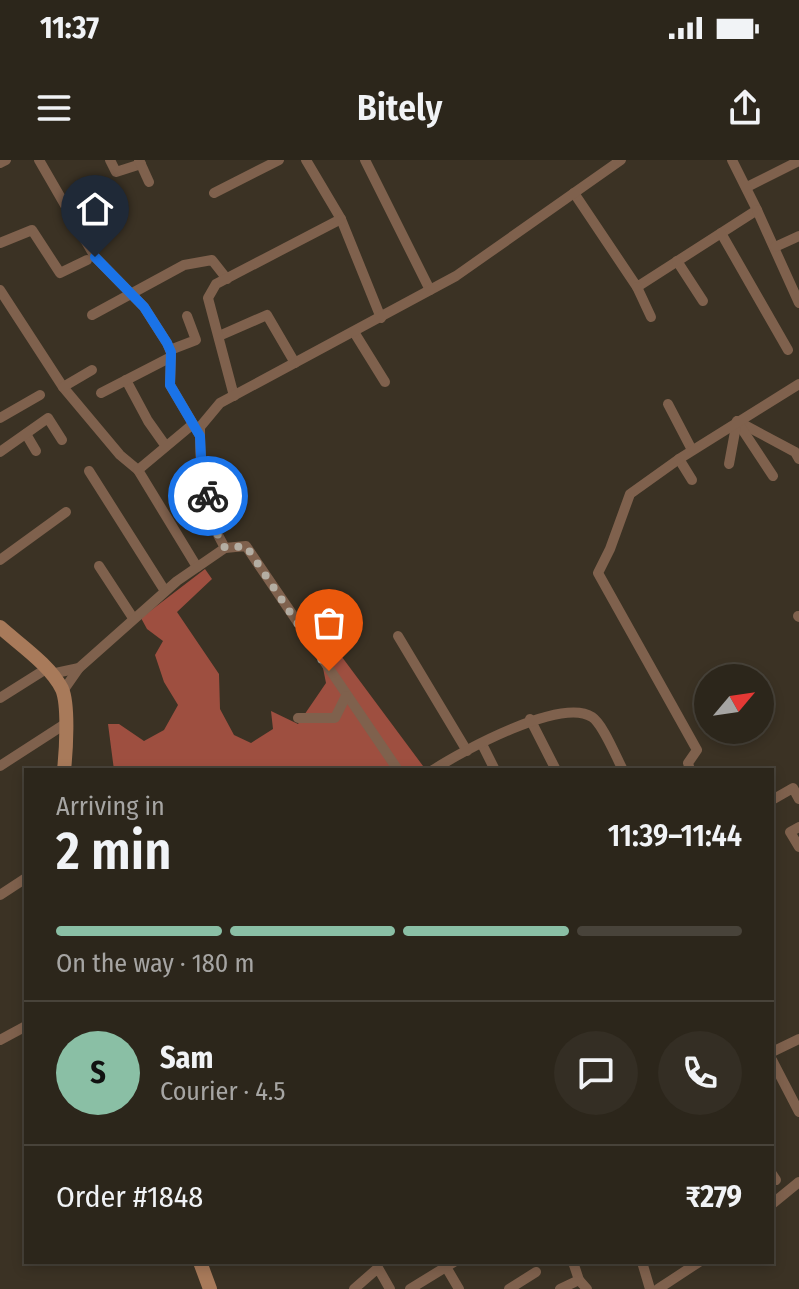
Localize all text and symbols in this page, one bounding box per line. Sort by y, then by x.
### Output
text: 11:37 [40,10,99,46]
icon: menu [32,86,76,130]
text: Bitely [357,86,442,130]
icon: share [723,86,767,130]
pin [61,175,129,257]
icon: home [73,187,117,231]
courier [168,456,248,536]
icon: bike [186,474,230,518]
pin [295,589,363,671]
icon: bag [307,601,351,645]
north arrow [694,664,774,744]
map controls [694,664,774,744]
text: Arriving in [56,791,165,822]
text: 11:39–11:44 [608,818,742,854]
text: 2 min [56,820,172,883]
text: On the way · 180 m [56,948,254,979]
button: chat [554,1031,638,1115]
button: phone [658,1031,742,1115]
text: Sam [160,1040,213,1076]
text: S [90,1055,106,1091]
text: Courier · 4.5 [160,1076,286,1107]
text: Order #1848 [56,1179,203,1215]
text: ₹279 [686,1179,742,1215]

